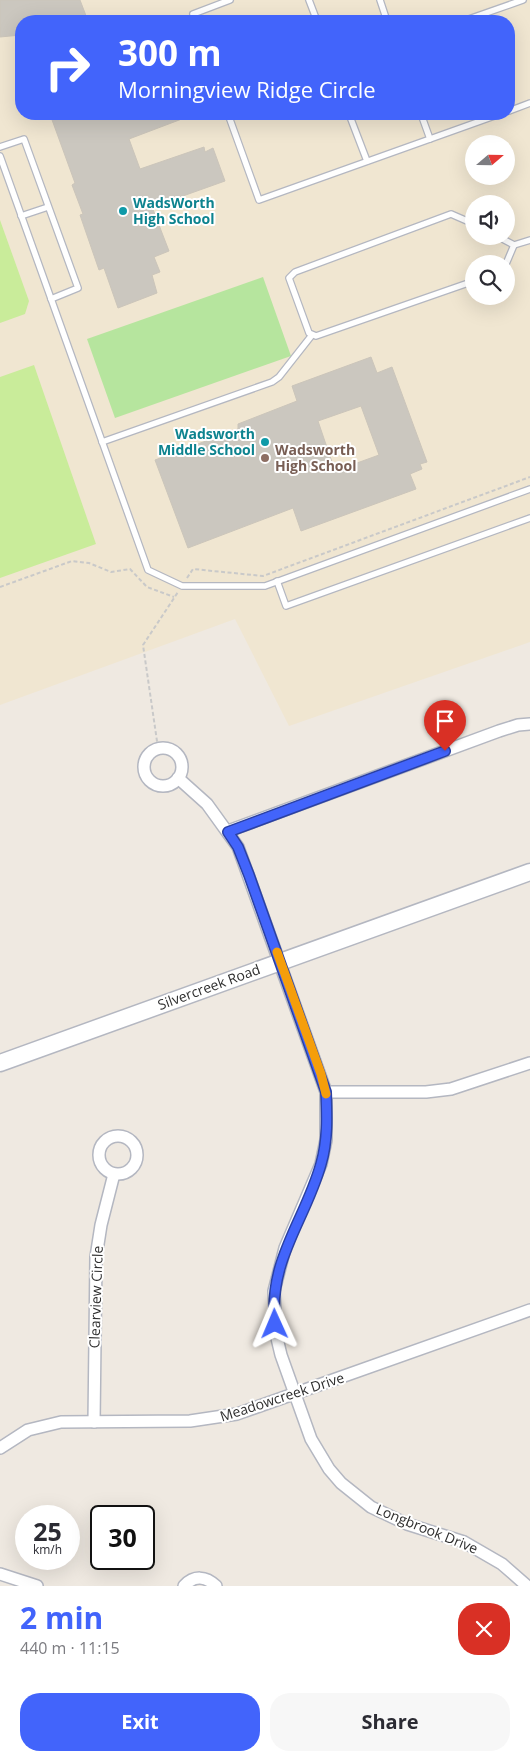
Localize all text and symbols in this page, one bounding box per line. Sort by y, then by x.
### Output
text: 300 m [118,29,222,76]
icon: right [35,35,100,100]
text: Morningview Ridge Circle [118,74,376,104]
north arrow [465,135,515,185]
map controls [465,135,515,305]
place label: WadsWorth High School [133,193,215,228]
button: sound [465,195,515,245]
marker: WadsWorth High School [117,205,129,217]
button: search [465,255,515,305]
place label: Wadsworth Middle School [158,424,255,459]
marker: Wadsworth Middle School [259,436,271,448]
place label: Wadsworth High School [275,440,356,475]
marker: Wadsworth High School [259,452,271,464]
pin [424,700,466,751]
icon: arrive [431,707,459,735]
street label: Silvercreek Road [155,959,263,1014]
street label: Clearview Circle [84,1245,107,1349]
position arrow [248,1297,300,1349]
street label: Meadowcreek Drive [217,1367,346,1426]
street label: Longbrook Drive [373,1499,481,1558]
speed limit sign: 30 [90,1505,155,1570]
text: 25 [33,1514,62,1548]
text: km/h [33,1541,62,1558]
text: 2 min [20,1597,103,1638]
button: close [458,1603,510,1655]
text: 440 m · 11:15 [20,1637,120,1659]
button: Exit [20,1693,260,1751]
button: Share [270,1693,510,1751]

